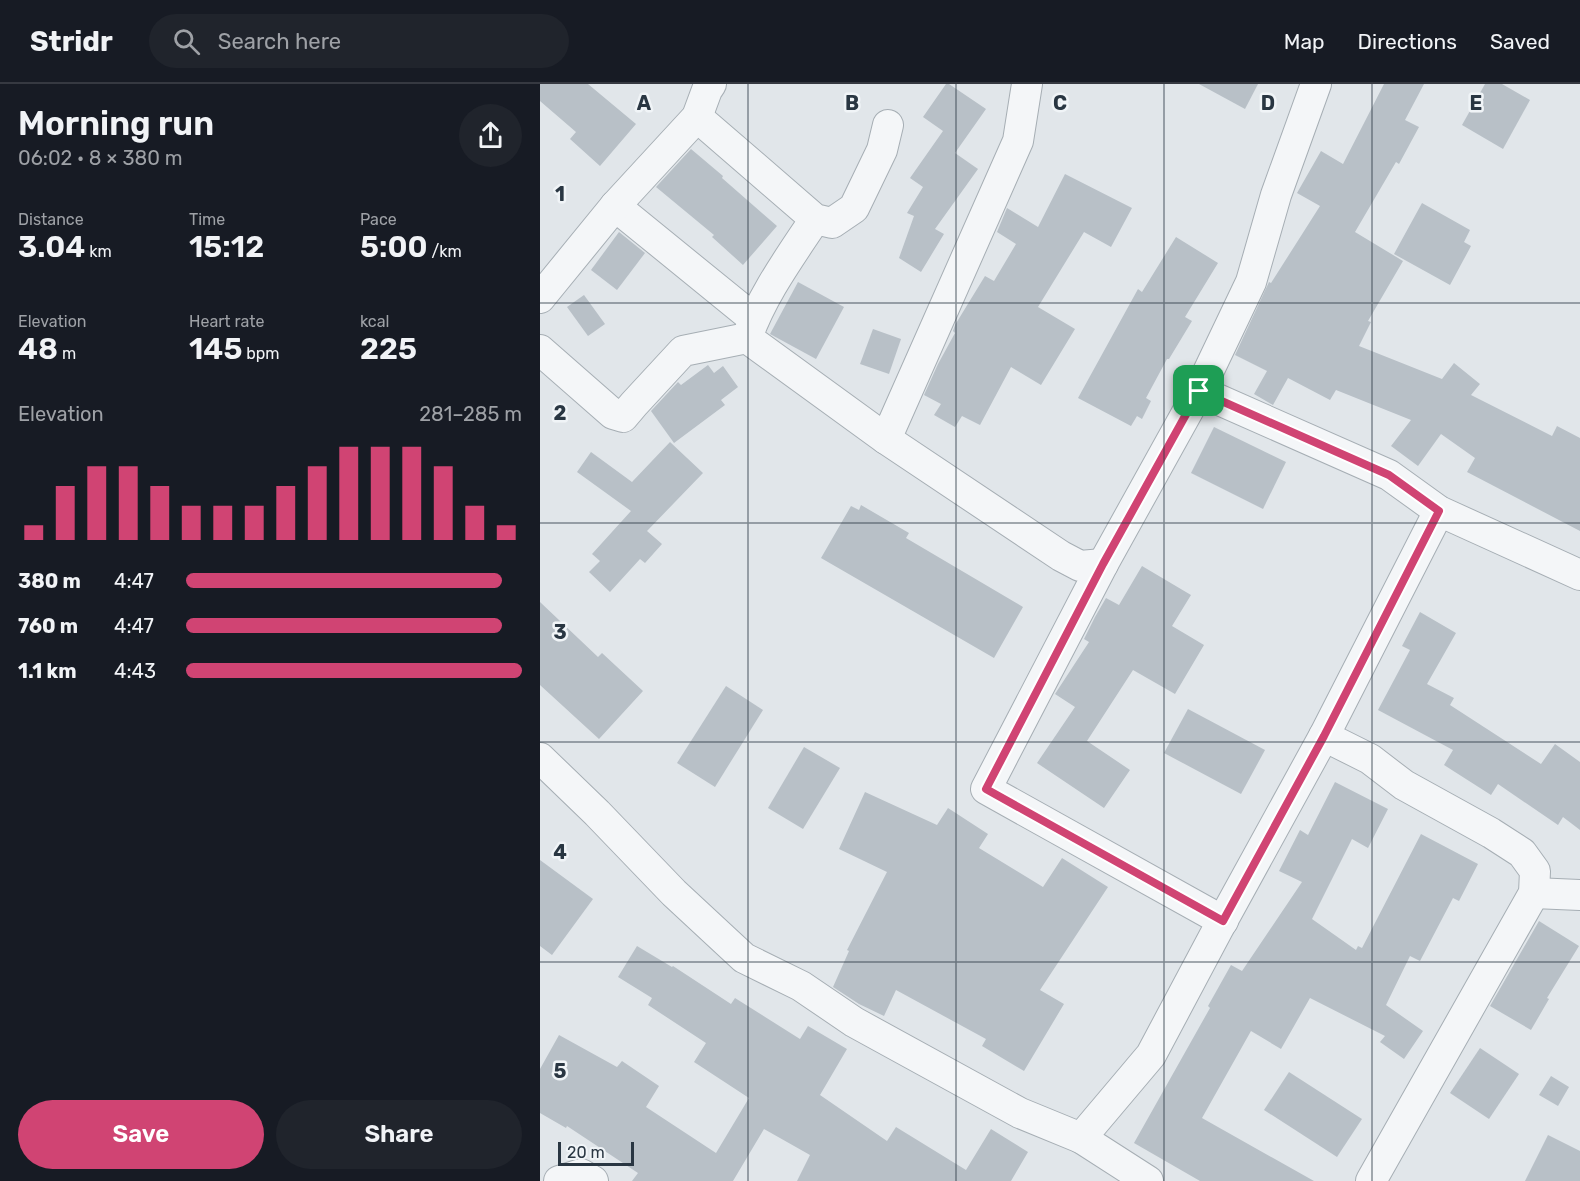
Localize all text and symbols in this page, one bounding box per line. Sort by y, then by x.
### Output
search box [149,14,569,68]
text: Stridr [30,25,113,58]
icon: search [170,25,203,58]
text: Search here [218,28,341,55]
text: Map [1284,29,1325,54]
text: Directions [1358,29,1457,54]
text: Saved [1490,29,1550,54]
text: A [637,91,652,115]
text: B [845,91,859,115]
text: C [1053,91,1067,115]
text: D [1261,91,1275,115]
text: E [1470,91,1482,115]
text: Morning run [18,104,214,143]
button: share [459,104,522,167]
text: 06:02 · 8 × 380 m [18,146,183,170]
text: 1 [555,182,565,206]
text: Distance [18,210,84,229]
text: Time [189,210,225,229]
text: Pace [360,210,397,229]
text: 3.04 [18,229,85,265]
text: 15:12 [189,229,264,265]
text: 5:00 [360,229,428,265]
text: km [85,242,112,261]
text: /km [428,242,462,261]
text: Elevation [18,312,87,331]
text: Heart rate [189,312,264,331]
text: kcal [360,312,389,331]
text: 48 [18,331,58,367]
text: 145 [189,331,242,367]
text: 225 [360,331,417,367]
text: m [58,344,76,363]
text: bpm [242,344,280,363]
pin [1173,365,1224,416]
icon: arrive [1182,374,1215,407]
text: 2 [554,401,567,425]
text: Elevation [18,402,104,426]
text: 281–285 m [419,402,522,426]
text: 380 m [18,569,81,593]
text: 4:47 [114,569,154,593]
text: 760 m [18,614,78,638]
text: 4:47 [114,614,154,638]
text: 3 [553,620,567,644]
text: 1.1 km [18,659,77,683]
text: 4:43 [114,659,156,683]
text: 4 [553,840,567,864]
text: 5 [554,1059,567,1083]
button: Save [18,1100,264,1169]
button: Share [276,1100,522,1169]
scale bar [558,1139,634,1166]
text: 20 m [567,1143,605,1162]

